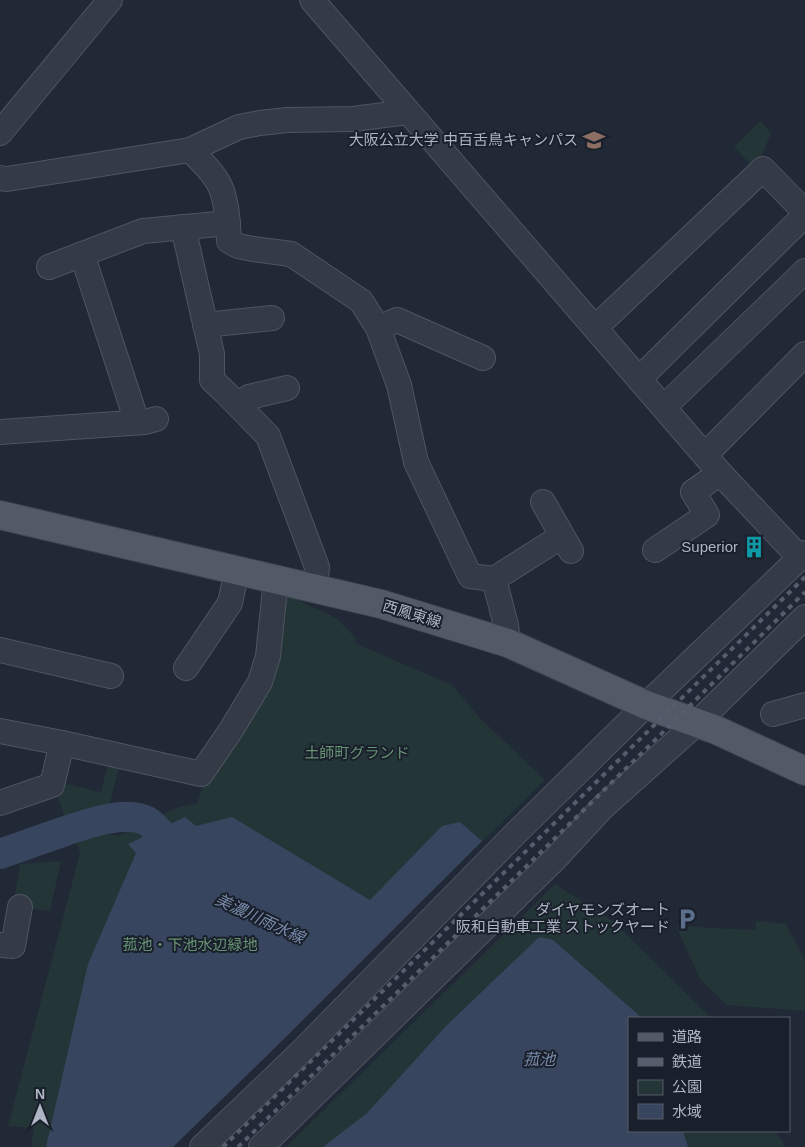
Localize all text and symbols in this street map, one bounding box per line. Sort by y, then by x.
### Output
school or university icon: 大阪公立大学 中百舌鳥キャンパス [581,127,607,153]
place label: 大阪公立大学 中百舌鳥キャンパス [349,131,578,148]
building icon: Superior [741,534,767,560]
place label: Superior [681,538,738,555]
street label: 西鳳東線 [381,597,443,630]
park label: 土師町グランド [304,744,410,761]
water label: 美濃川雨水線 [213,890,309,947]
place label: ダイヤモンズオート 阪和自動車工業 ストックヤード [456,901,670,935]
parking icon: ダイヤモンズオート 阪和自動車工業 ストックヤード [674,906,700,932]
park label: 菰池・下池水辺緑地 [122,936,258,953]
legend [628,1017,790,1132]
text: 道路 [672,1028,702,1045]
water label: 菰池 [523,1051,557,1068]
text: 鉄道 [672,1053,702,1070]
text: 公園 [672,1078,702,1095]
north arrow [15,1082,65,1132]
text: N [35,1086,45,1102]
text: 水域 [672,1103,702,1120]

